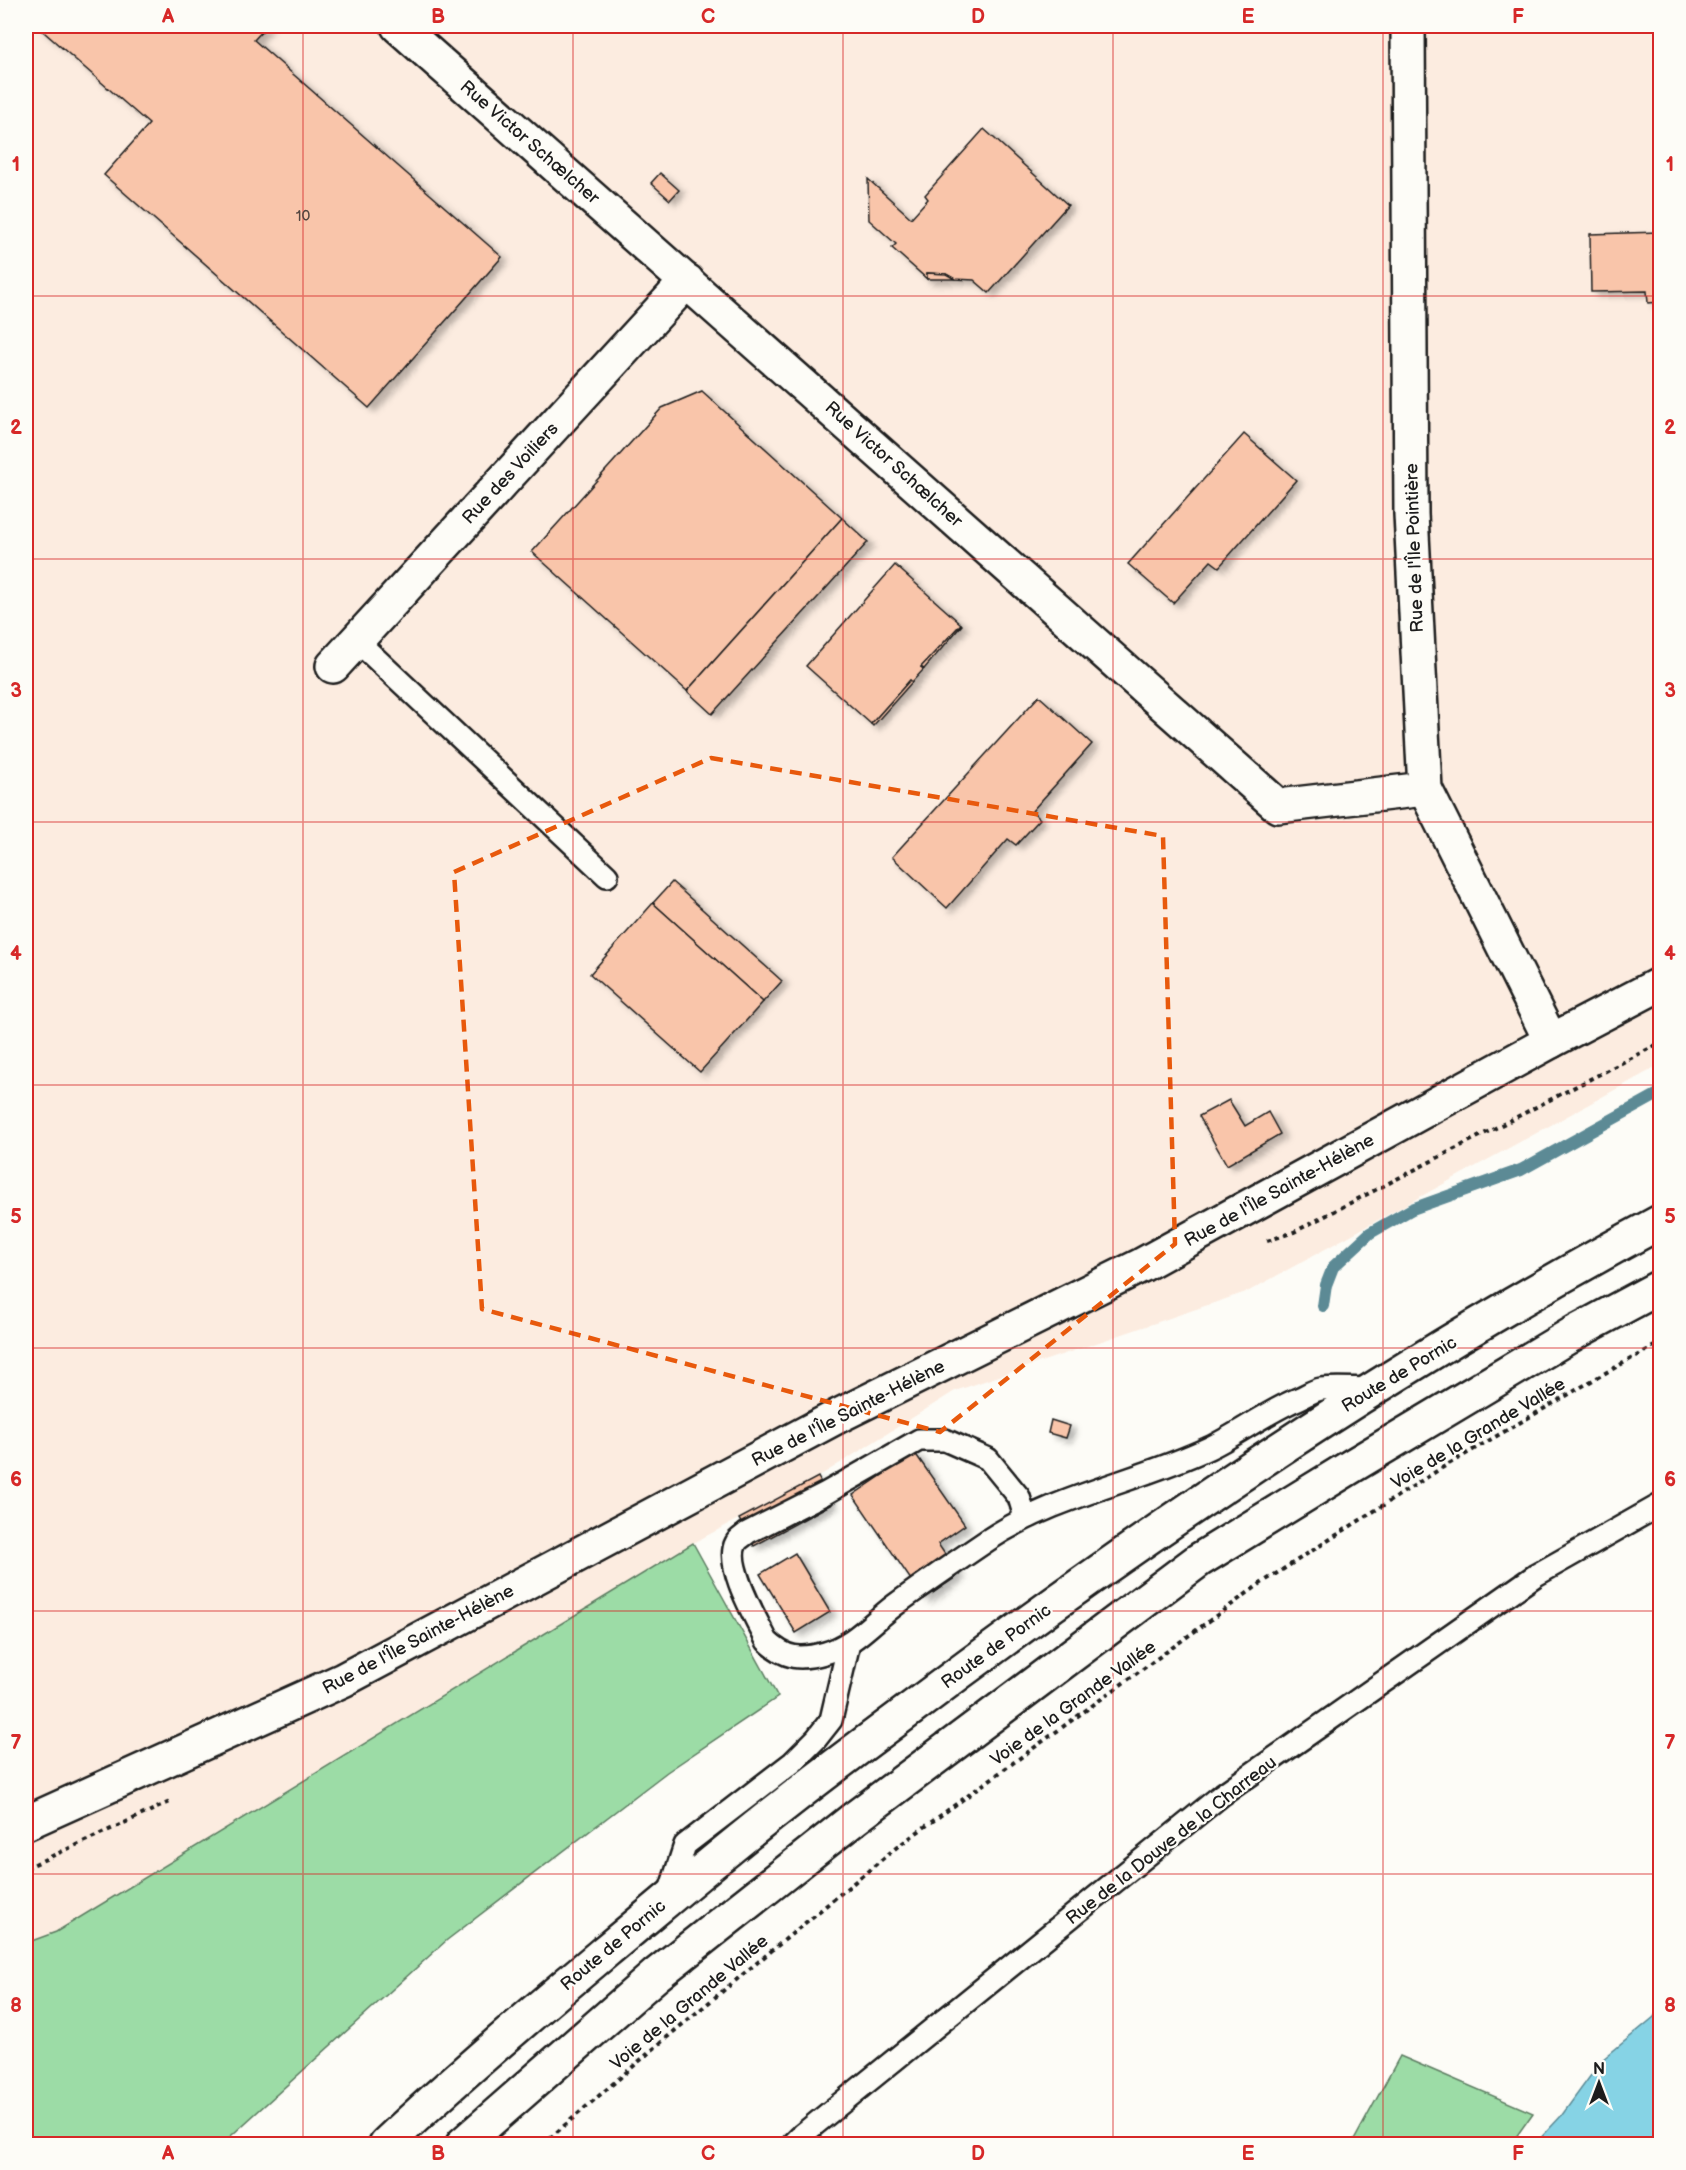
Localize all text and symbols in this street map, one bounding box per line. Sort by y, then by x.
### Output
text: A [161,5,175,29]
text: B [431,5,445,29]
text: C [701,5,715,29]
text: D [971,5,985,29]
text: E [1242,5,1255,29]
text: F [1512,5,1524,29]
street label: Rue Victor Schœlcher [456,76,604,209]
text: 1 [12,153,20,177]
text: 1 [1666,153,1674,177]
house number: 10 [296,207,310,226]
street label: Rue Victor Schœlcher [821,397,967,532]
text: 2 [10,416,22,440]
text: 2 [1664,416,1676,440]
street label: Rue des Voiliers [458,418,563,528]
street label: Rue de l'Île Pointière [1399,463,1428,633]
text: 3 [10,679,22,703]
text: 3 [1664,679,1676,703]
text: 4 [10,942,22,966]
text: 4 [1664,942,1676,966]
street label: Rue de l'Île Sainte-Hélène [1180,1128,1378,1251]
text: 5 [10,1205,22,1229]
text: 5 [1664,1205,1676,1229]
street label: Route de Pornic [1338,1332,1461,1417]
street label: Rue de l'Île Sainte-Hélène [747,1354,949,1471]
street label: Voie de la Grande Vallée [1388,1373,1569,1494]
text: 6 [10,1468,22,1492]
text: 6 [1664,1468,1676,1492]
street label: Rue de l'Île Sainte-Hélène [318,1578,518,1699]
street label: Route de Pornic [937,1600,1055,1693]
street label: Voie de la Grande Vallée [987,1636,1160,1770]
text: 7 [10,1731,22,1755]
text: 7 [1664,1731,1676,1755]
street label: Rue de la Douve de la Charreau [1062,1752,1281,1929]
street label: Route de Pornic [557,1895,670,1995]
street label: Voie de la Grande Vallée [606,1930,773,2074]
text: 8 [10,1994,22,2018]
text: 8 [1664,1994,1676,2018]
north arrow [1569,2053,1629,2113]
text: N [1593,2060,1605,2079]
text: A [161,2142,175,2166]
text: B [431,2142,445,2166]
text: C [701,2142,715,2166]
text: D [971,2142,985,2166]
text: E [1242,2142,1255,2166]
text: F [1512,2142,1524,2166]

